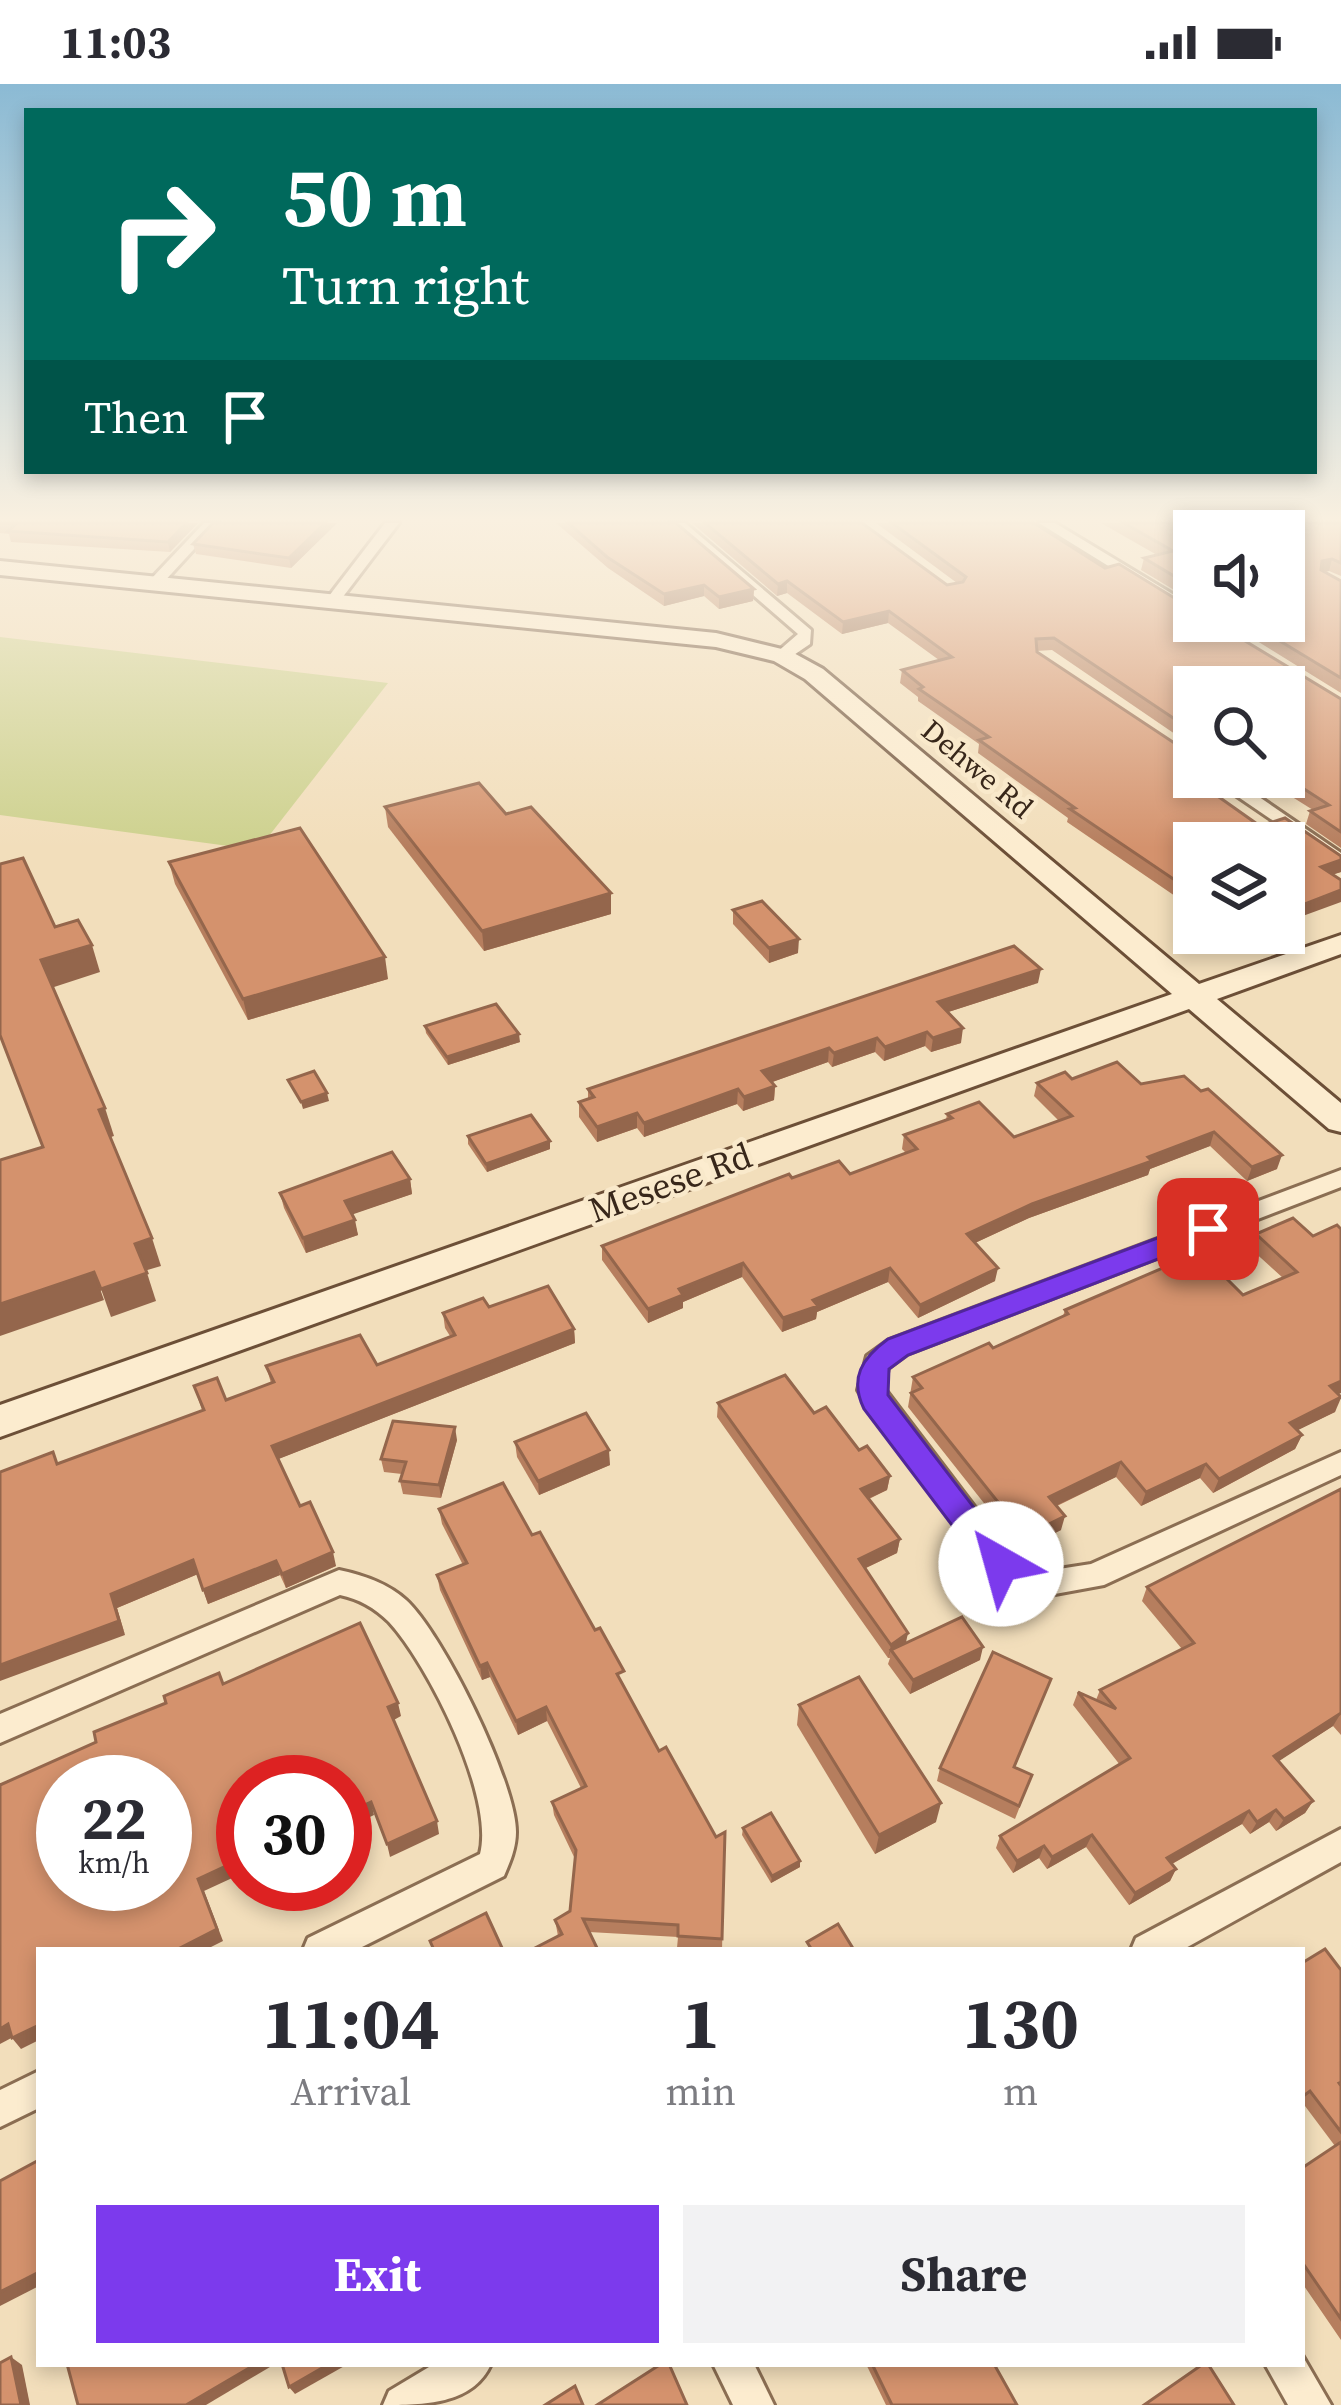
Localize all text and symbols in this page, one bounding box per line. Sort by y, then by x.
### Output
text: 11:03 [60,11,171,73]
text: 50 m [282,139,467,254]
icon: right [84,156,240,312]
text: Turn right [282,248,529,322]
icon: arrive [212,384,278,450]
text: Then [84,386,188,448]
map controls [1173,510,1305,954]
button: sound [1173,510,1305,642]
button: search [1173,666,1305,798]
street label: Dehwe Rd [913,710,1042,827]
button: layers [1173,822,1305,954]
street label: Mesese Rd [582,1130,758,1235]
pin [1157,1178,1259,1280]
icon: arrive [1175,1196,1241,1262]
position arrow [938,1501,1064,1627]
speed limit sign: 30 [216,1755,372,1911]
text: 22 [81,1777,147,1859]
text: km/h [78,1842,150,1883]
text: 11:04 [262,1973,440,2072]
text: 1 [681,1973,720,2072]
text: 130 [962,1973,1079,2072]
text: Arrival [291,2065,411,2118]
text: min [666,2065,736,2118]
text: m [1003,2065,1038,2118]
button: Exit [96,2205,659,2343]
button: Share [683,2205,1245,2343]

